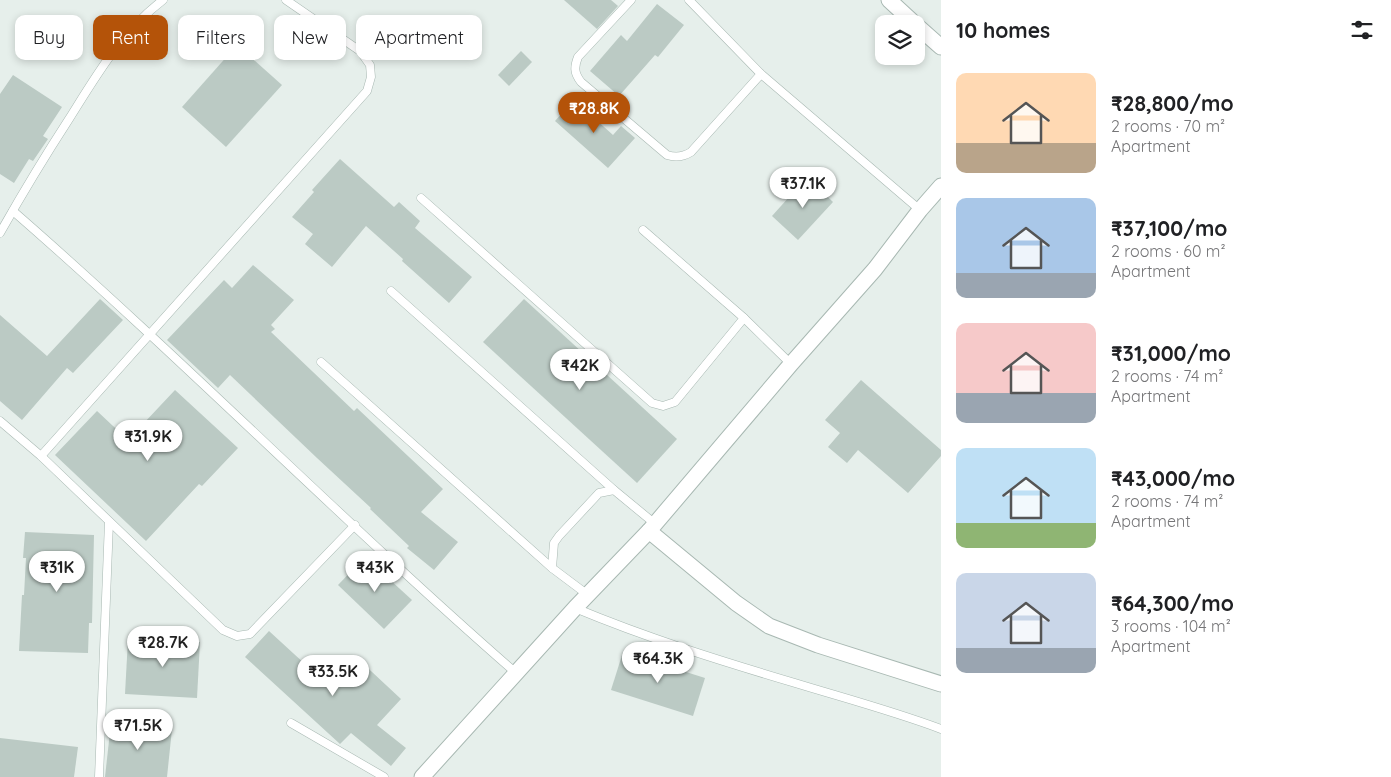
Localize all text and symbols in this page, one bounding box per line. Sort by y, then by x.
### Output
chip: Buy [15,15,83,60]
chip: Rent [93,15,168,60]
chip: Filters [178,15,264,60]
chip: New [274,15,346,60]
chip: Apartment [356,15,482,60]
map controls [875,15,925,65]
button: layers [875,15,925,65]
icon: filters [1348,16,1376,44]
text: 10 homes [956,17,1050,43]
text: ₹28,800/mo [1111,90,1234,116]
pin: ₹28.8K [553,92,635,134]
icon: home [996,93,1056,153]
text: ₹28.8K [569,98,619,118]
text: 2 rooms · 70 m² [1111,116,1225,136]
text: Apartment [1111,136,1191,156]
pin: ₹37.1K [762,166,844,209]
text: ₹37.1K [781,173,826,193]
text: ₹37,100/mo [1111,215,1227,241]
icon: home [996,218,1056,278]
text: 2 rooms · 60 m² [1111,241,1225,261]
text: Apartment [1111,261,1191,281]
text: ₹31,000/mo [1111,340,1231,366]
icon: home [996,343,1056,403]
pin: ₹42K [550,348,610,391]
text: ₹42K [561,355,599,375]
text: 2 rooms · 74 m² [1111,366,1223,386]
text: Apartment [1111,386,1191,406]
pin: ₹31.9K [107,420,189,462]
text: ₹31.9K [124,426,172,446]
text: ₹43,000/mo [1111,465,1235,491]
icon: home [996,468,1056,528]
text: 2 rooms · 74 m² [1111,491,1223,511]
text: Apartment [1111,511,1191,531]
pin: ₹31K [27,550,87,593]
pin: ₹43K [345,550,405,593]
text: ₹31K [40,557,74,577]
text: ₹43K [356,557,394,577]
text: ₹64,300/mo [1111,590,1234,616]
icon: home [996,593,1056,653]
text: 3 rooms · 104 m² [1111,616,1231,636]
pin: ₹28.7K [122,626,204,668]
text: ₹28.7K [138,632,188,652]
text: Apartment [1111,636,1191,656]
pin: ₹64.3K [617,642,699,684]
text: ₹64.3K [633,648,683,668]
pin: ₹33.5K [292,654,374,697]
text: ₹33.5K [308,661,358,681]
pin: ₹71.5K [97,708,179,751]
text: ₹71.5K [114,715,162,735]

